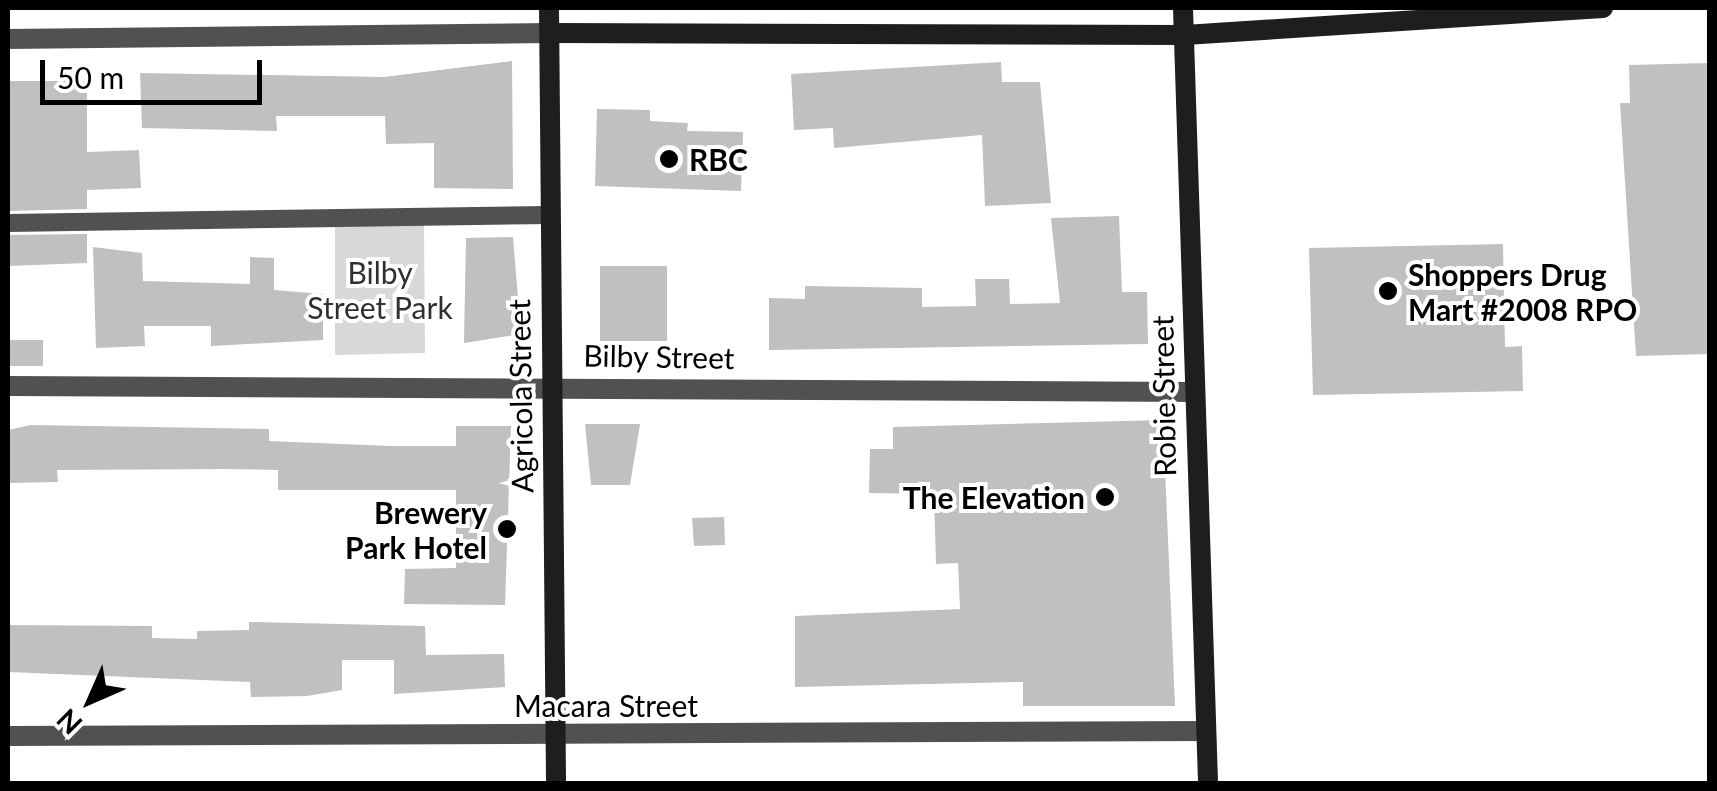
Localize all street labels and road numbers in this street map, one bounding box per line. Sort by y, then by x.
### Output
street label: Agricola Street [500,299,540,493]
street label: Robie Street [1144,315,1182,477]
street label: Bilby Street [583,337,735,375]
street label: Macara Street [514,687,698,723]

